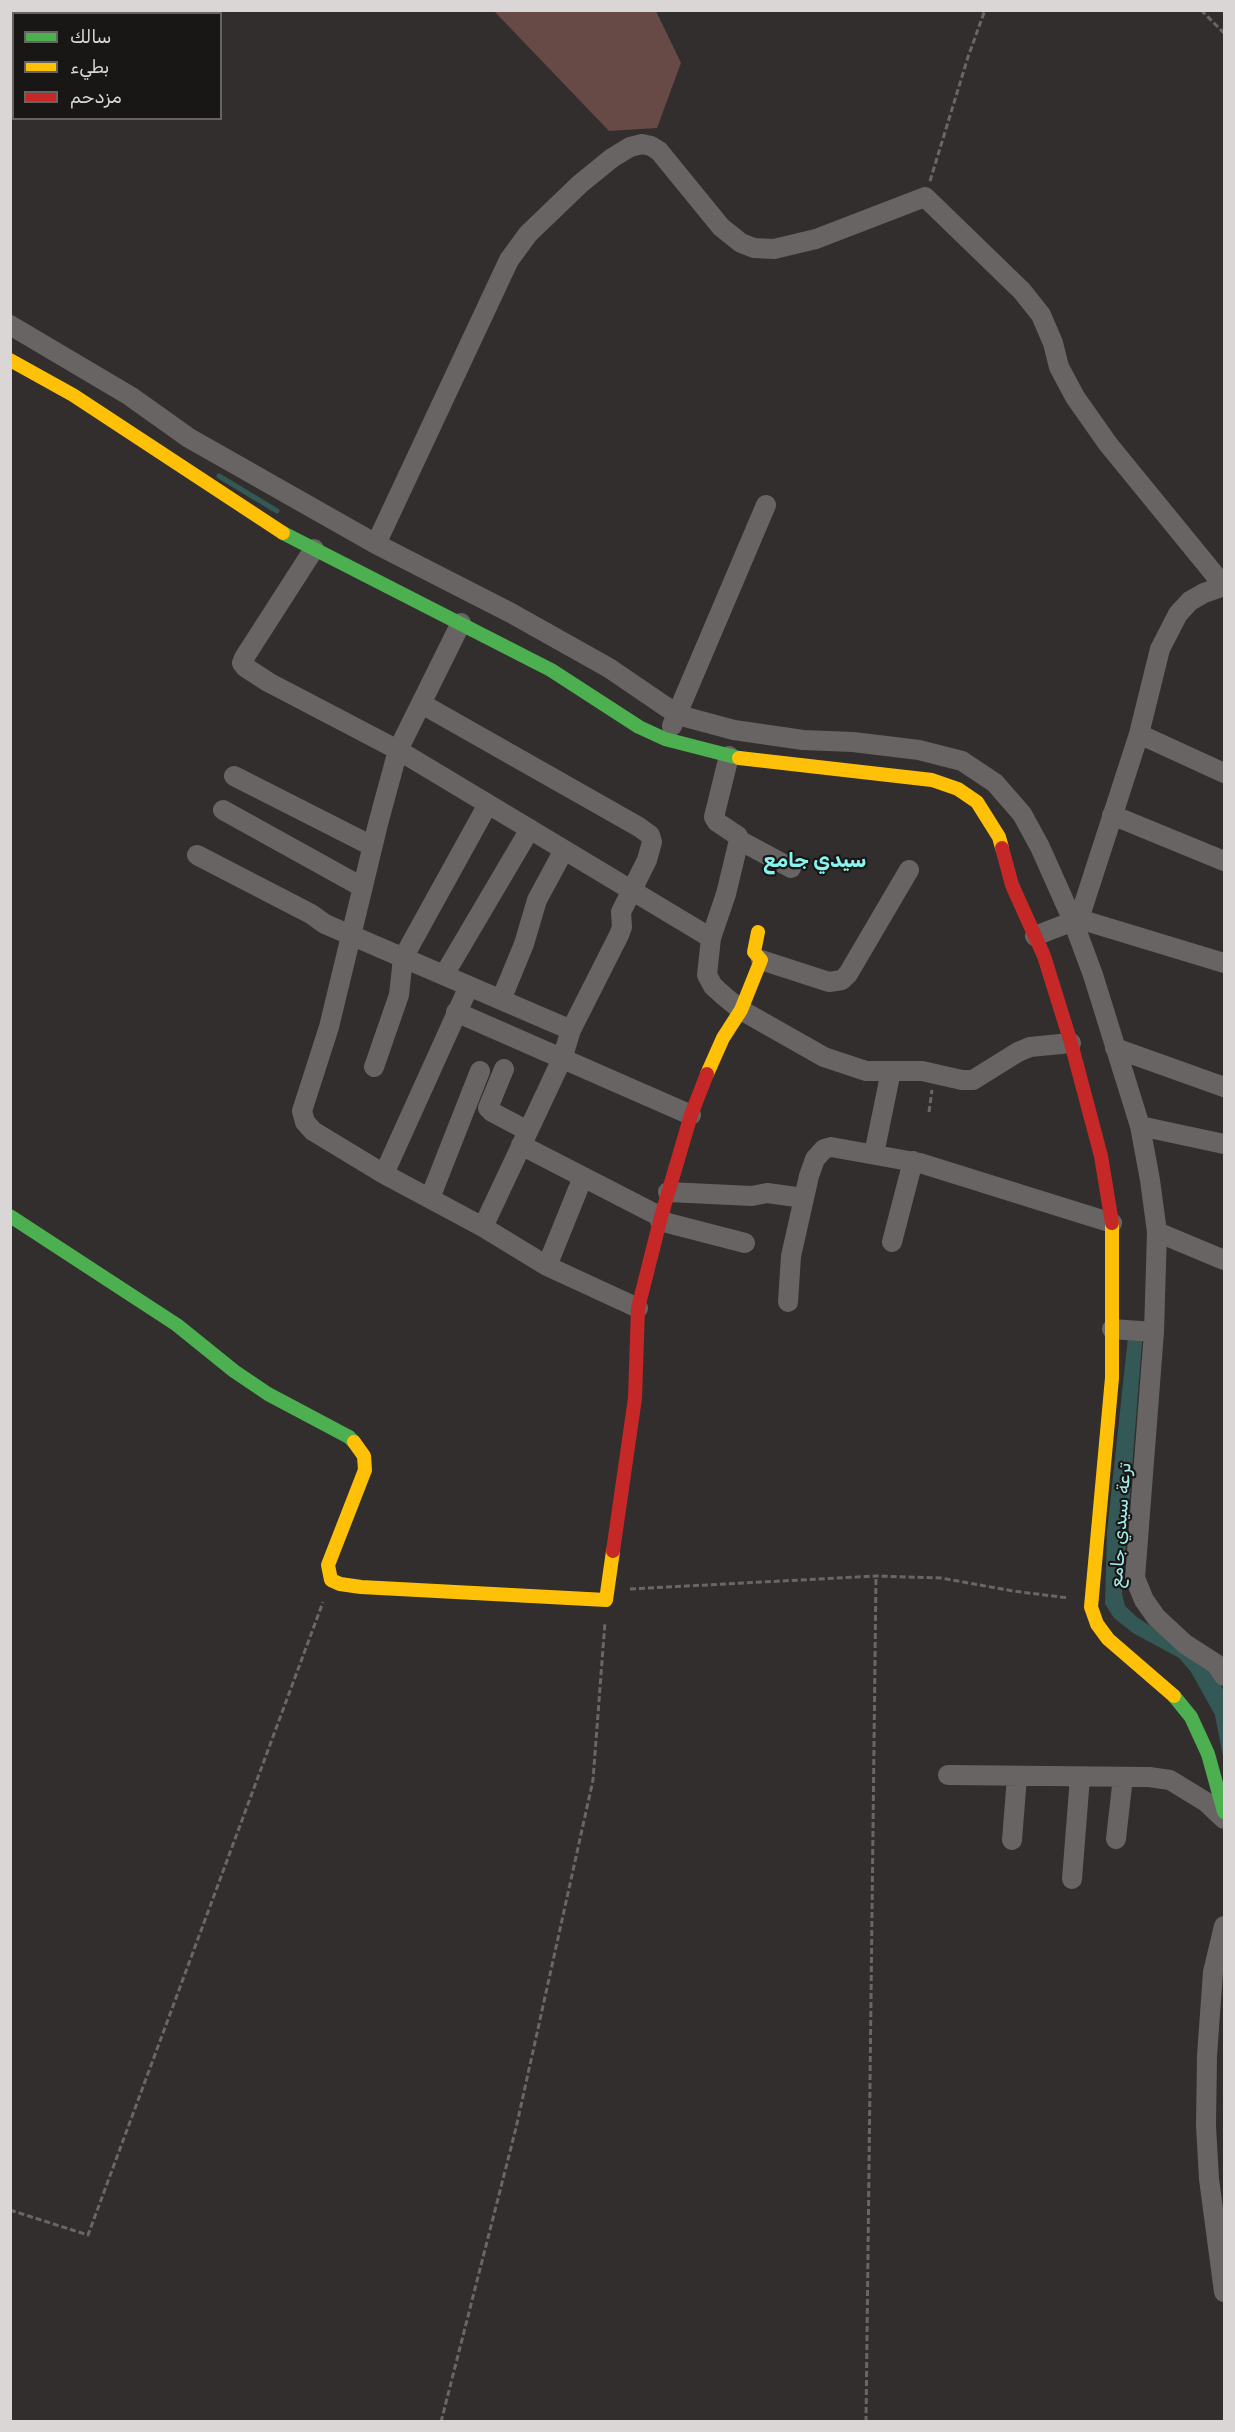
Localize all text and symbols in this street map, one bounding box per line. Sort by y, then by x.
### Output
legend [12,12,222,120]
text: سالك [70,26,111,48]
text: بطيء [70,56,109,78]
text: مزدحم [70,86,122,108]
district label: سيدي جامع [764,849,866,873]
water label: ترعة سيدي جامع [1106,1462,1136,1588]

